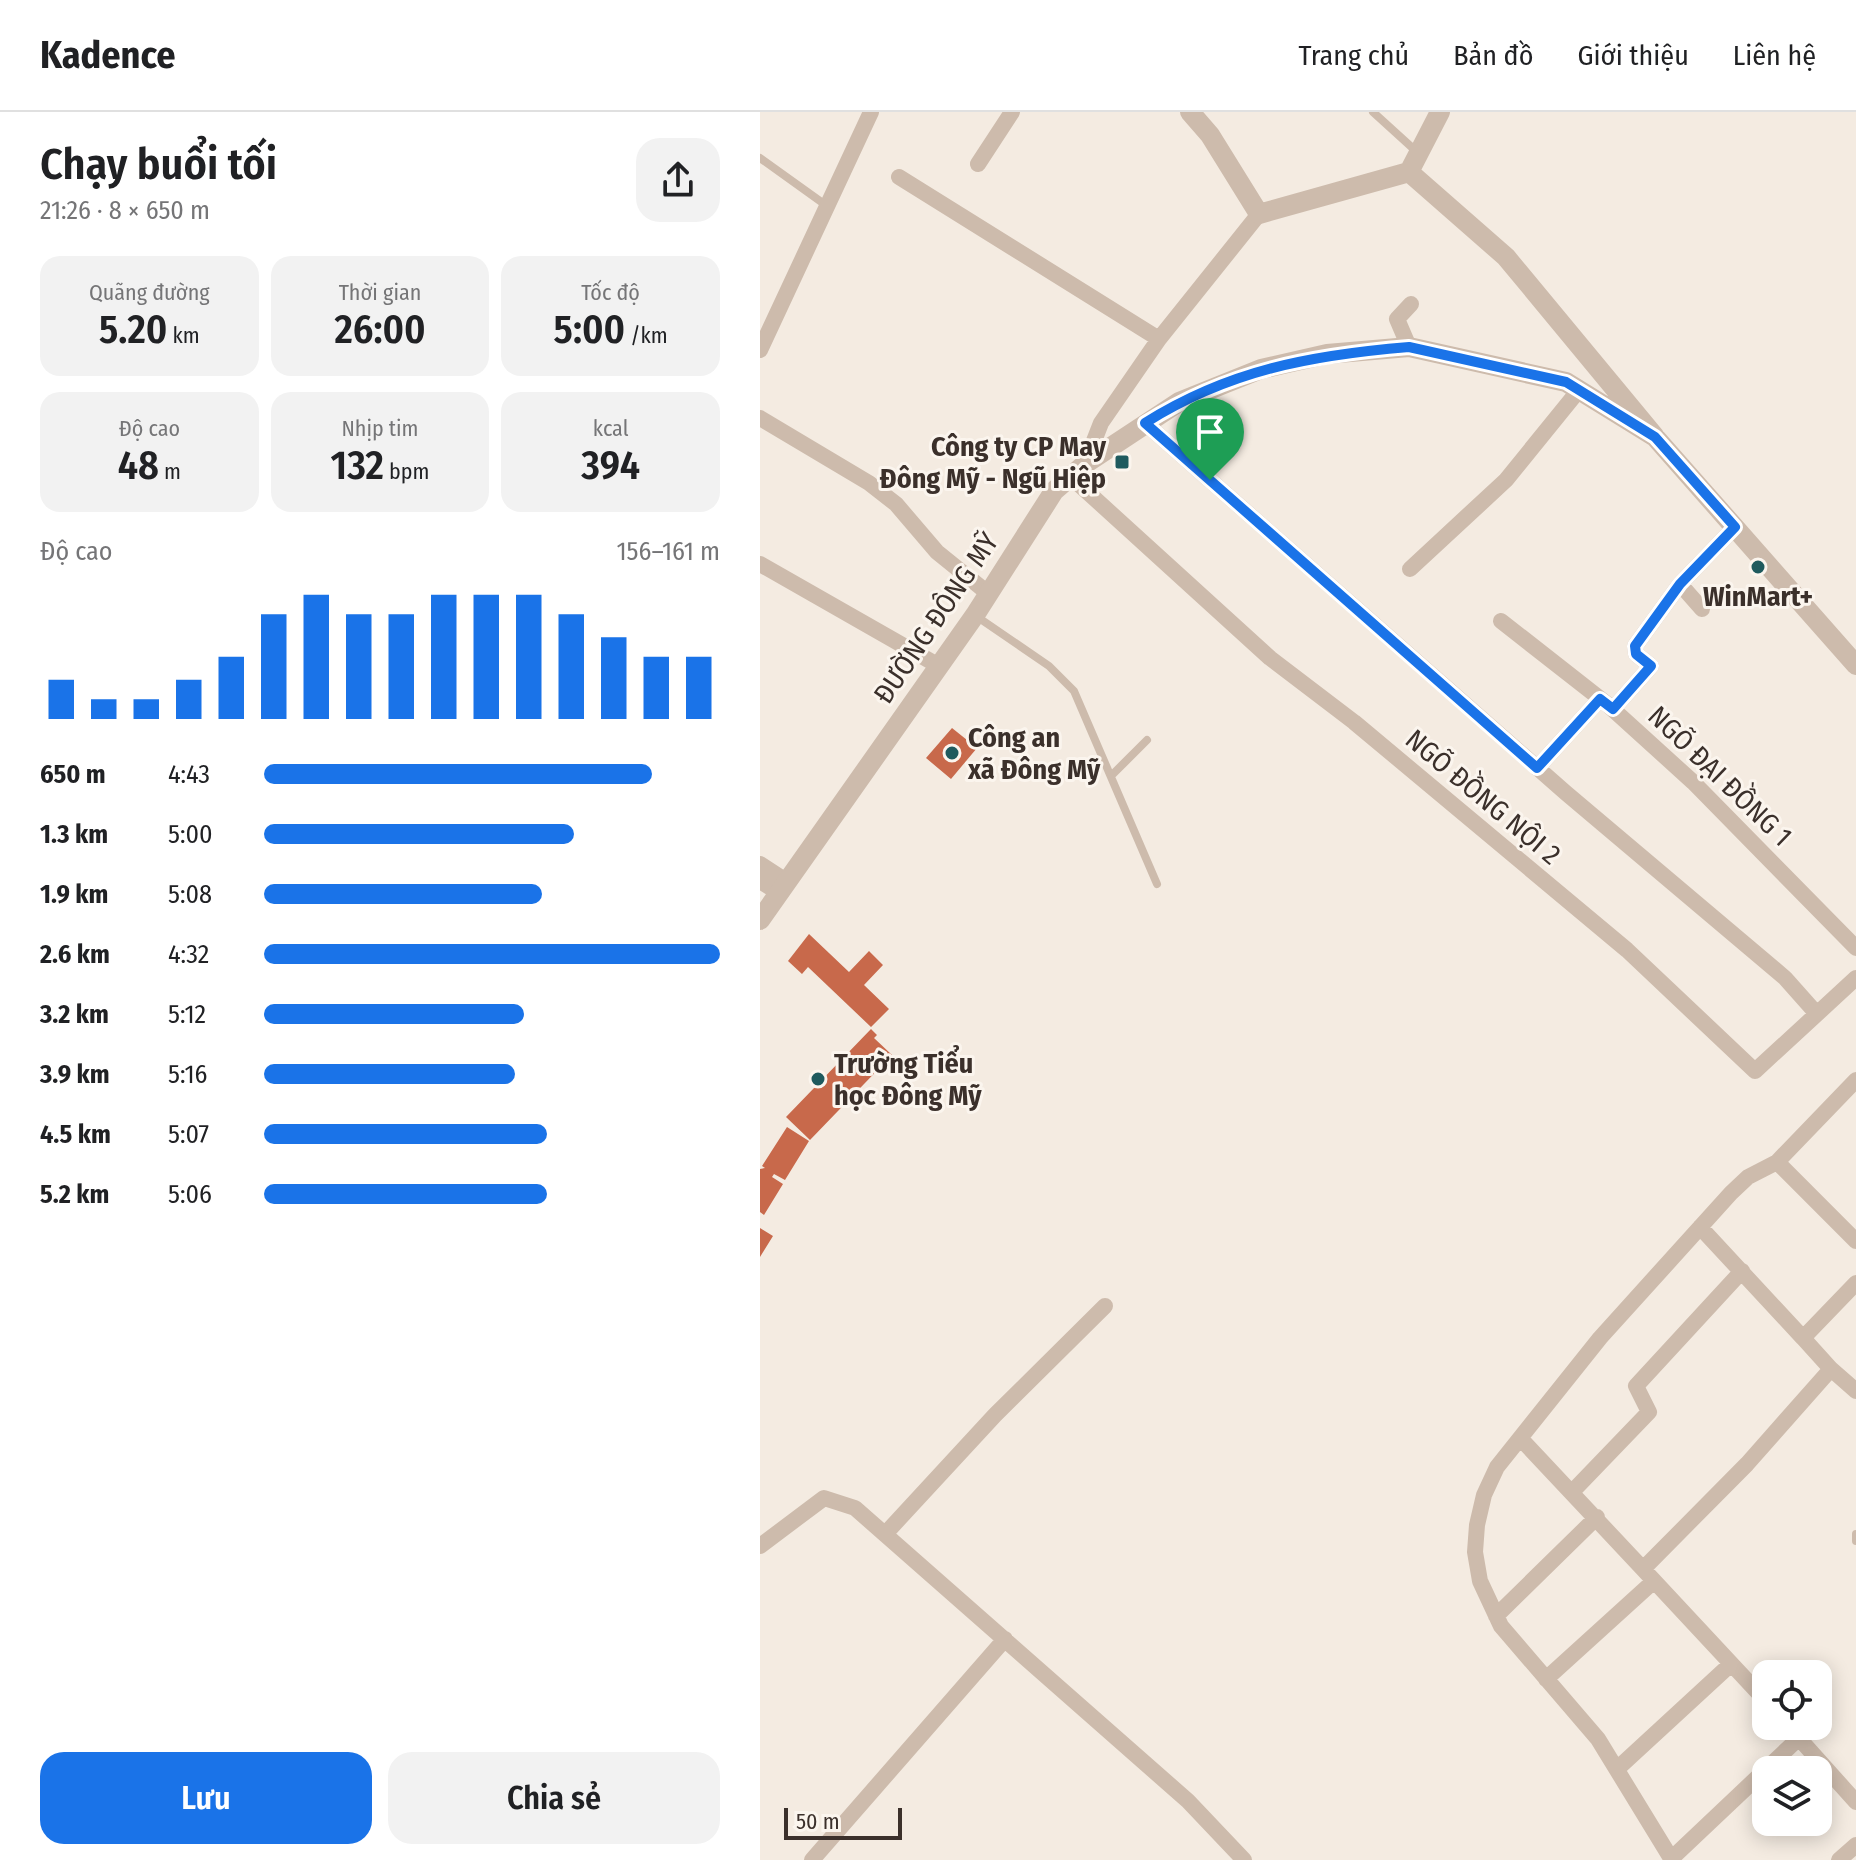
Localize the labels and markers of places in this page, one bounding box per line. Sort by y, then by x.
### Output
pin [1176,398,1244,480]
place label: Công ty CP May Đông Mỹ - Ngũ Hiệp [880,430,1107,495]
marker: Công ty CP May Đông Mỹ - Ngũ Hiệp [1113,453,1131,471]
marker: WinMart+ [1749,558,1767,576]
place label: WinMart+ [1703,580,1813,613]
place label: Công an xã Đông Mỹ [967,721,1101,786]
marker: Công an xã Đông Mỹ [943,744,961,762]
place label: Trường Tiểu học Đông Mỹ [834,1045,982,1112]
marker: Trường Tiểu học Đông Mỹ [809,1070,827,1088]

